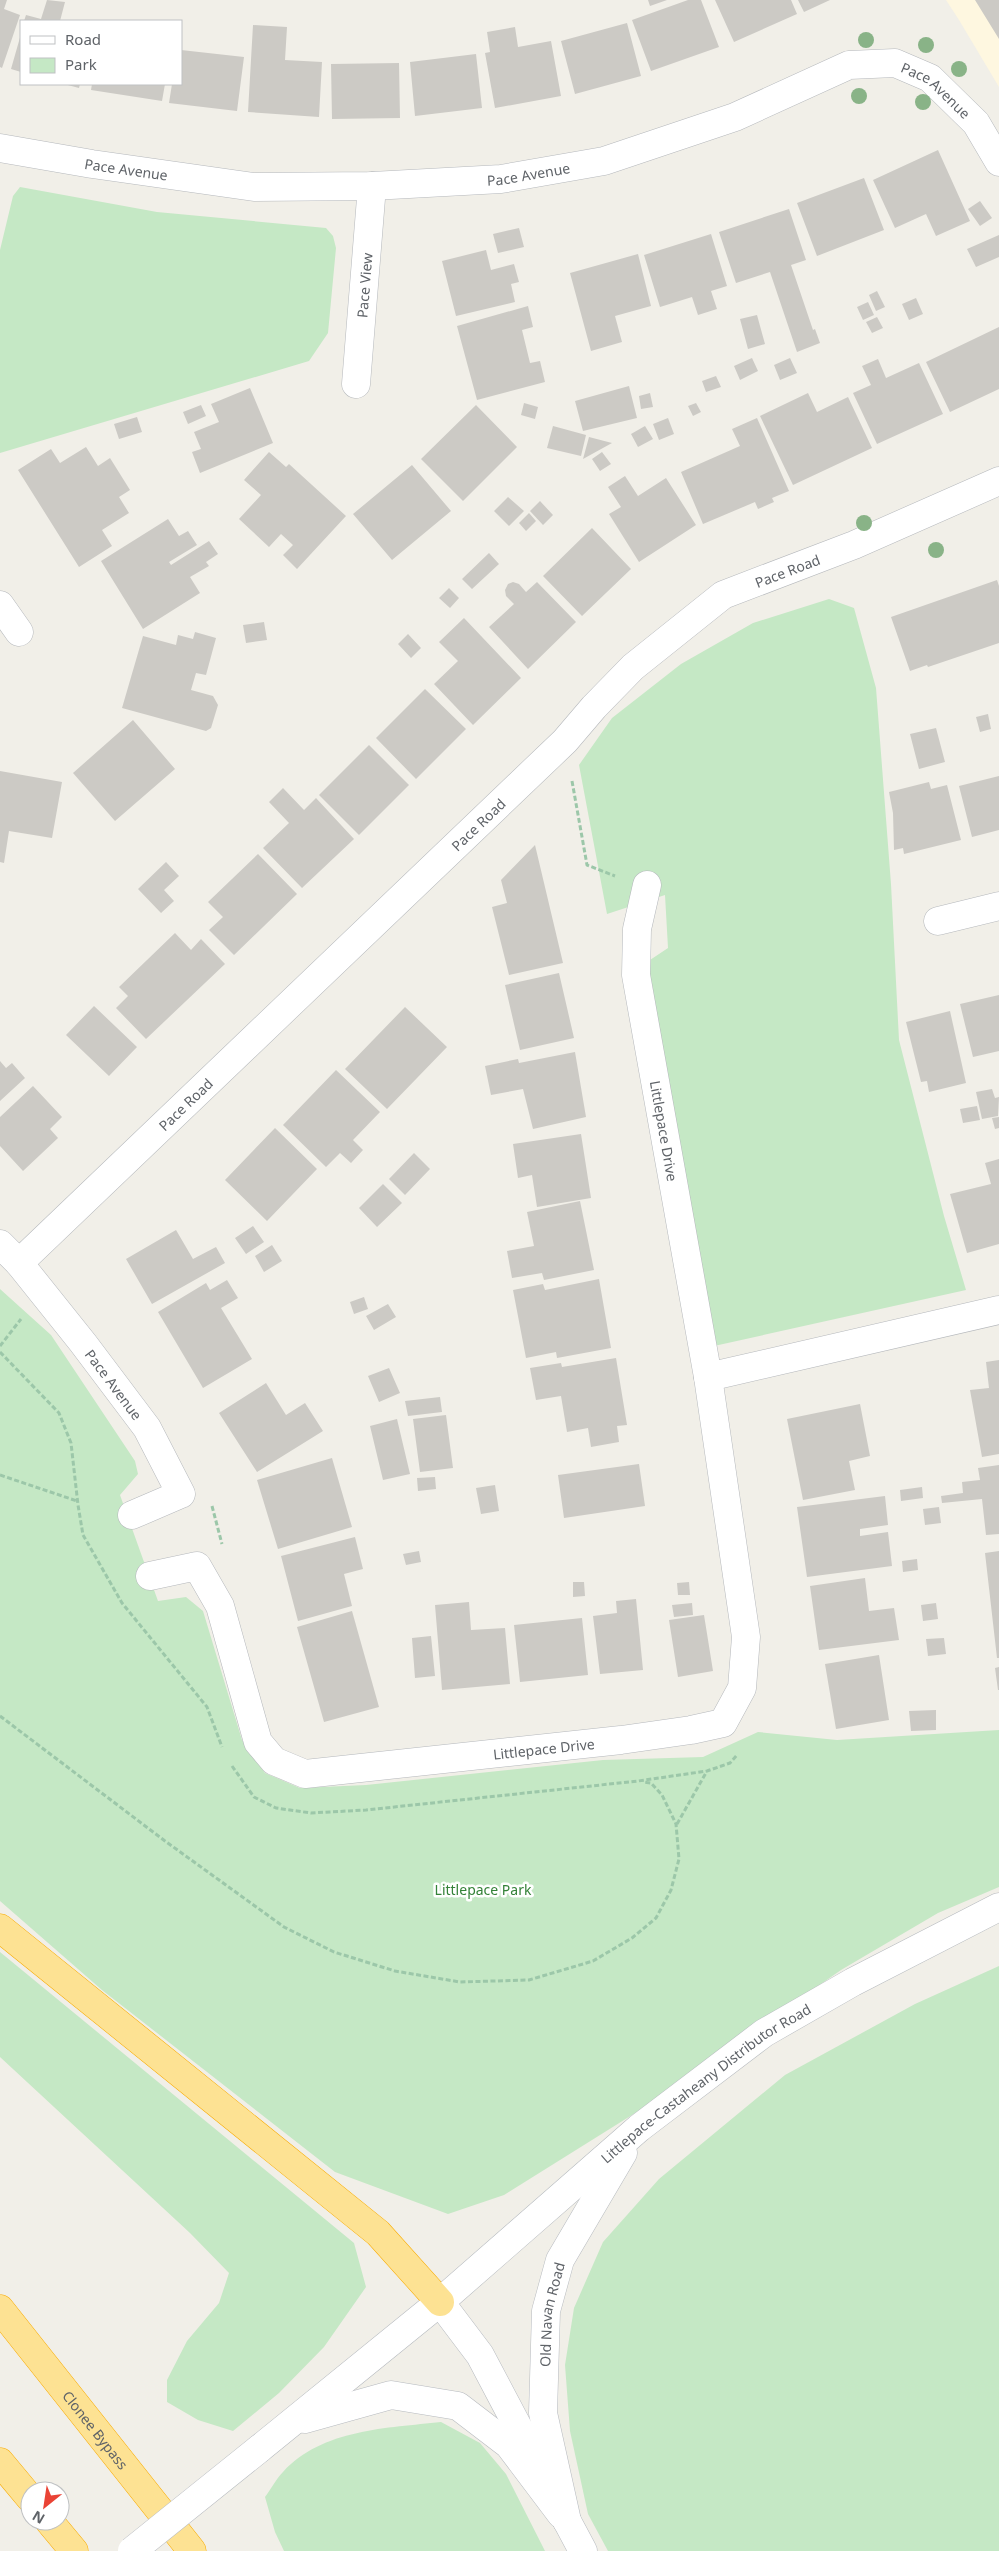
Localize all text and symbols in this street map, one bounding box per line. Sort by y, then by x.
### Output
legend [20,20,182,85]
text: Road [65,29,101,49]
text: Park [65,54,97,74]
street label: Pace Avenue [898,57,975,122]
street label: Pace Avenue [83,153,169,184]
street label: Pace Avenue [486,158,571,189]
street label: Pace View [352,252,376,319]
street label: Pace Road [752,549,823,592]
street label: Pace Road [447,794,509,855]
street label: Pace Road [154,1074,217,1135]
street label: Littlepace Drive [646,1079,682,1183]
street label: Pace Avenue [81,1345,147,1424]
street label: Littlepace Drive [492,1733,596,1763]
park label: Littlepace Park [435,1880,532,1899]
street label: Littlepace-Castaheany Distributor Road [596,1999,814,2167]
street label: Old Navan Road [535,2260,569,2367]
street label: Clonee Bypass [59,2386,133,2473]
north arrow [20,2481,70,2531]
text: N [29,2507,48,2529]

